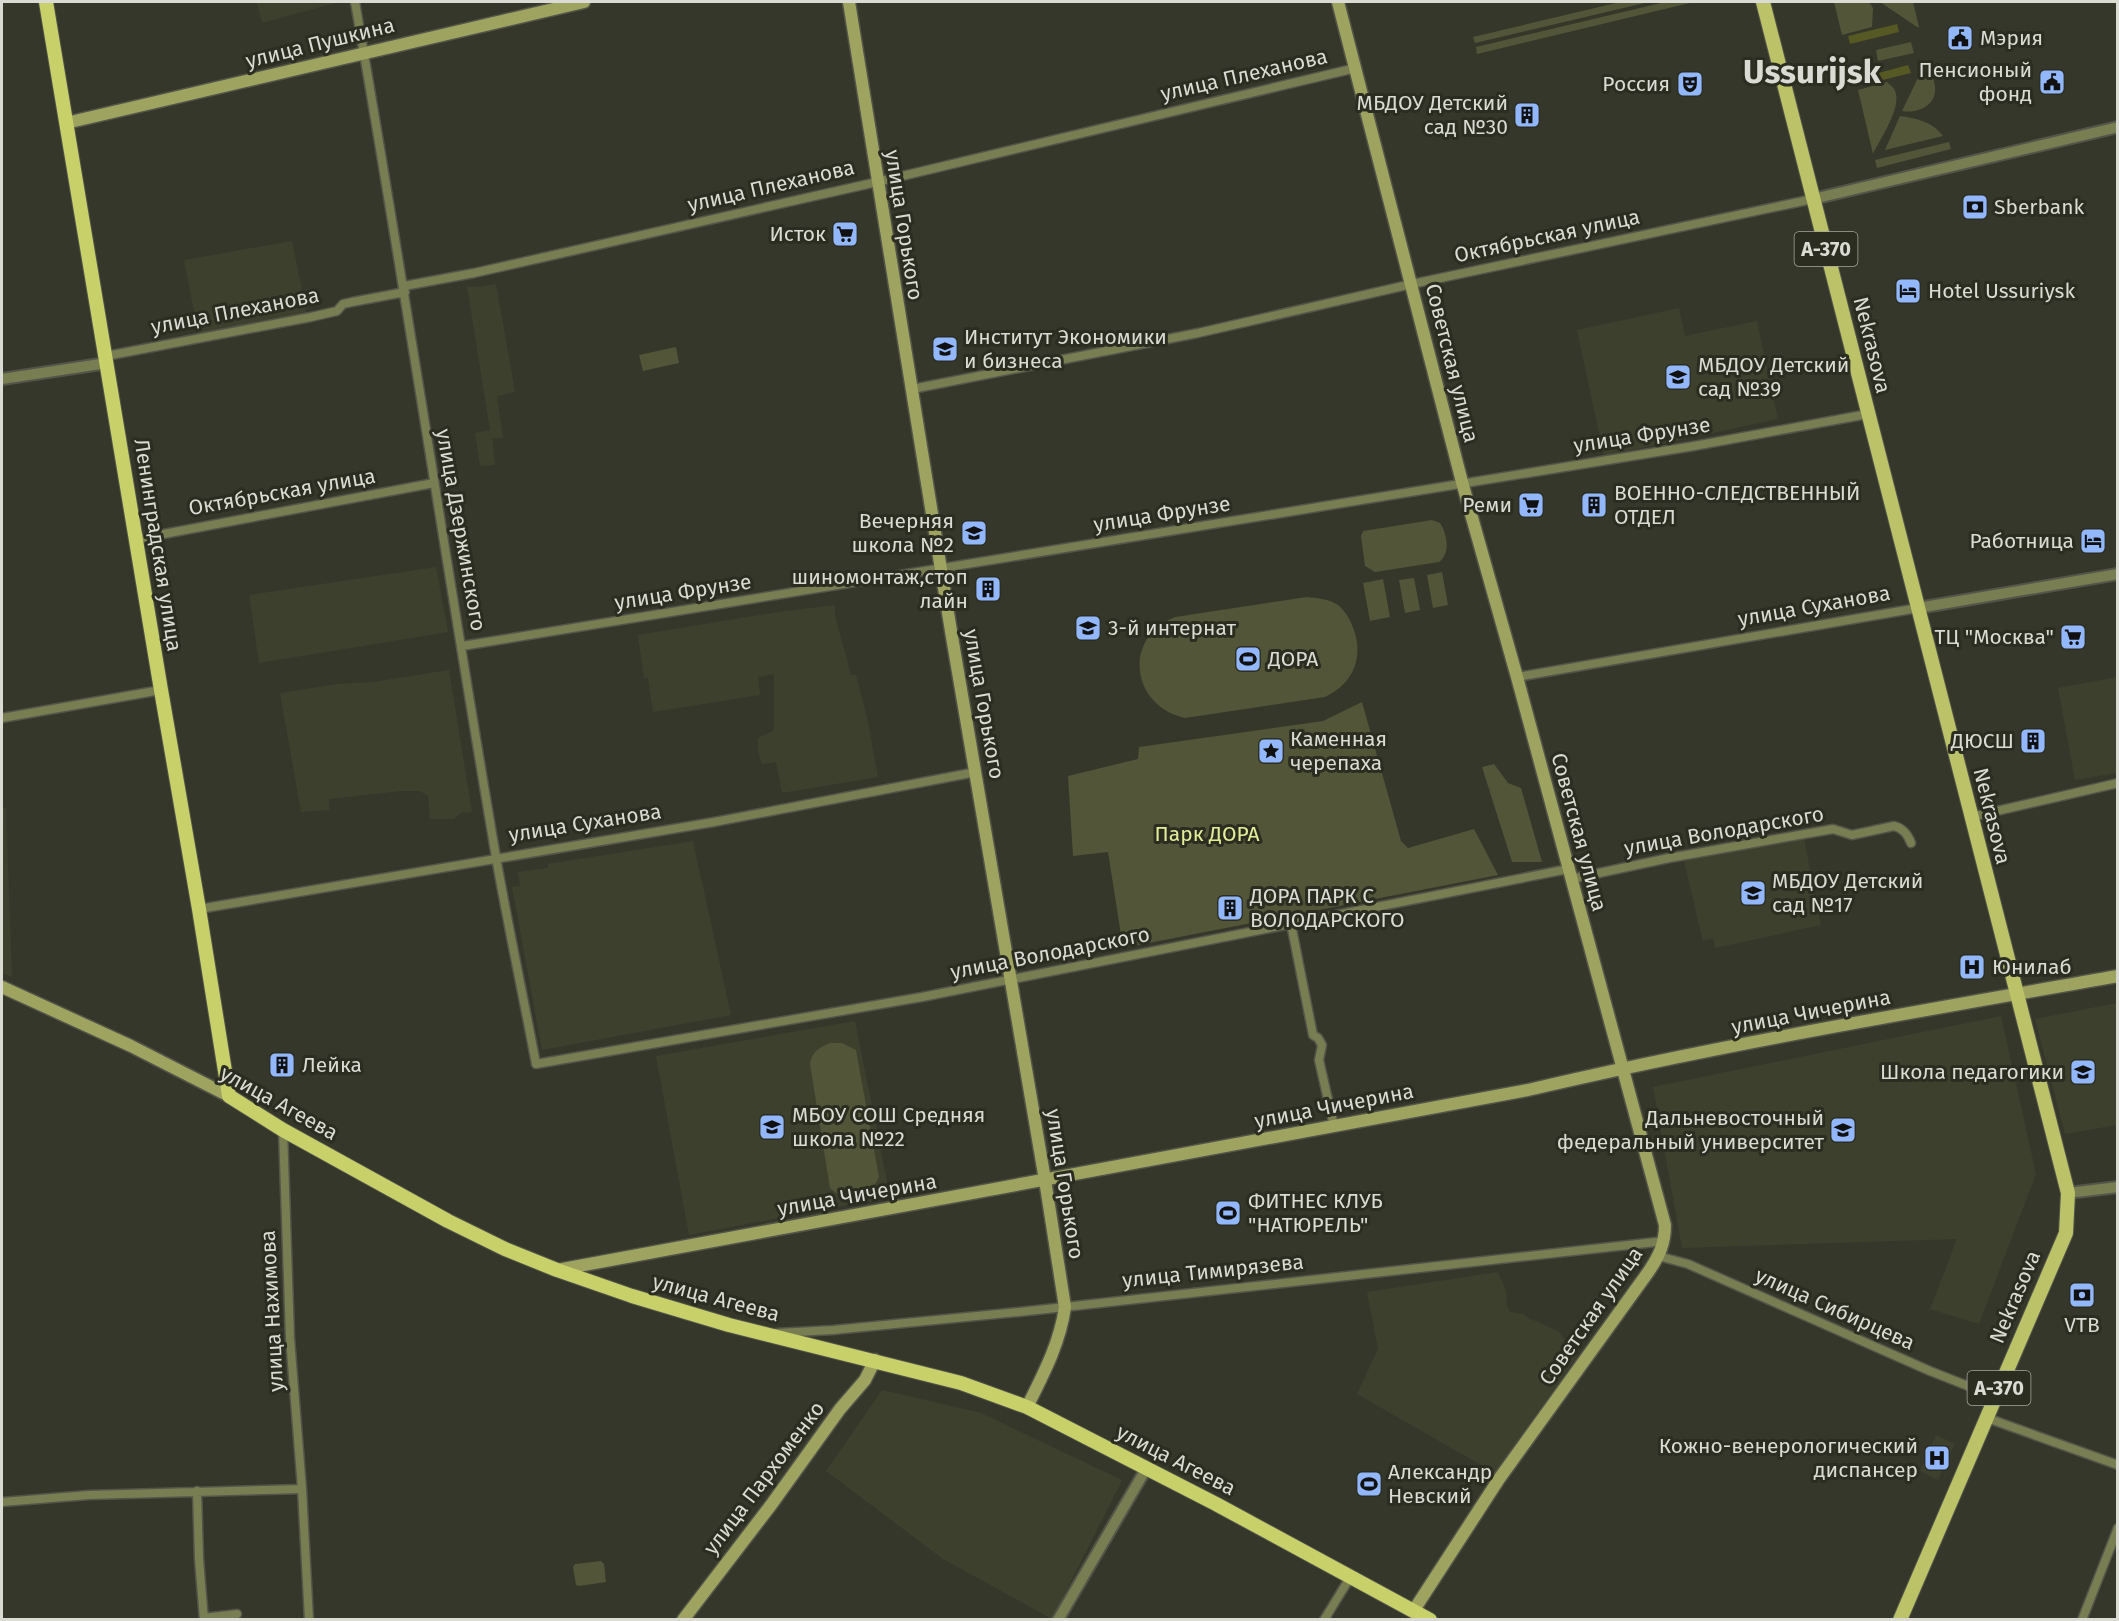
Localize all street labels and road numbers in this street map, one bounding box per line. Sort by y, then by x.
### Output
street label: улица Пушкина [243,12,397,74]
street label: улица Плеханова [1158,43,1330,107]
street label: улица Горького [879,148,929,302]
street label: улица Плеханова [685,154,857,218]
street label: Октябрьская улица [1452,204,1642,268]
road number: А-370 [1794,232,1858,266]
street label: Советская улица [1420,281,1484,445]
street label: улица Плеханова [149,282,321,340]
street label: Nekrasova [1847,294,1897,396]
street label: улица Фрунзе [1572,411,1712,459]
street label: улица Дзержинского [430,427,492,633]
street label: Ленинградская улица [128,437,188,653]
street label: Октябрьская улица [187,463,377,521]
street label: улица Фрунзе [1092,490,1232,538]
street label: улица Фрунзе [613,568,753,616]
street label: улица Суханова [1736,580,1892,632]
street label: улица Горького [958,627,1010,781]
street label: Советская улица [1545,750,1613,914]
street label: Nekrasova [1967,765,2017,867]
street label: улица Суханова [507,798,663,848]
street label: улица Володарского [1622,801,1826,861]
street label: улица Володарского [948,921,1152,985]
street label: улица Чичерина [1729,984,1893,1040]
street label: улица Агеева [216,1060,342,1146]
street label: улица Чичерина [1252,1078,1416,1134]
street label: улица Горького [1040,1107,1090,1261]
street label: улица Чичерина [775,1168,939,1222]
street label: улица Нахимова [255,1229,289,1393]
street label: Советская улица [1534,1242,1648,1390]
street label: Nekrasova [1984,1247,2046,1347]
street label: улица Тимирязева [1121,1249,1305,1293]
street label: улица Сибирцева [1751,1262,1919,1356]
street label: улица Агеева [650,1269,782,1327]
road number: А-370 [1968,1371,2030,1405]
street label: улица Пархоменко [698,1396,830,1560]
street label: улица Агеева [1112,1419,1240,1501]

